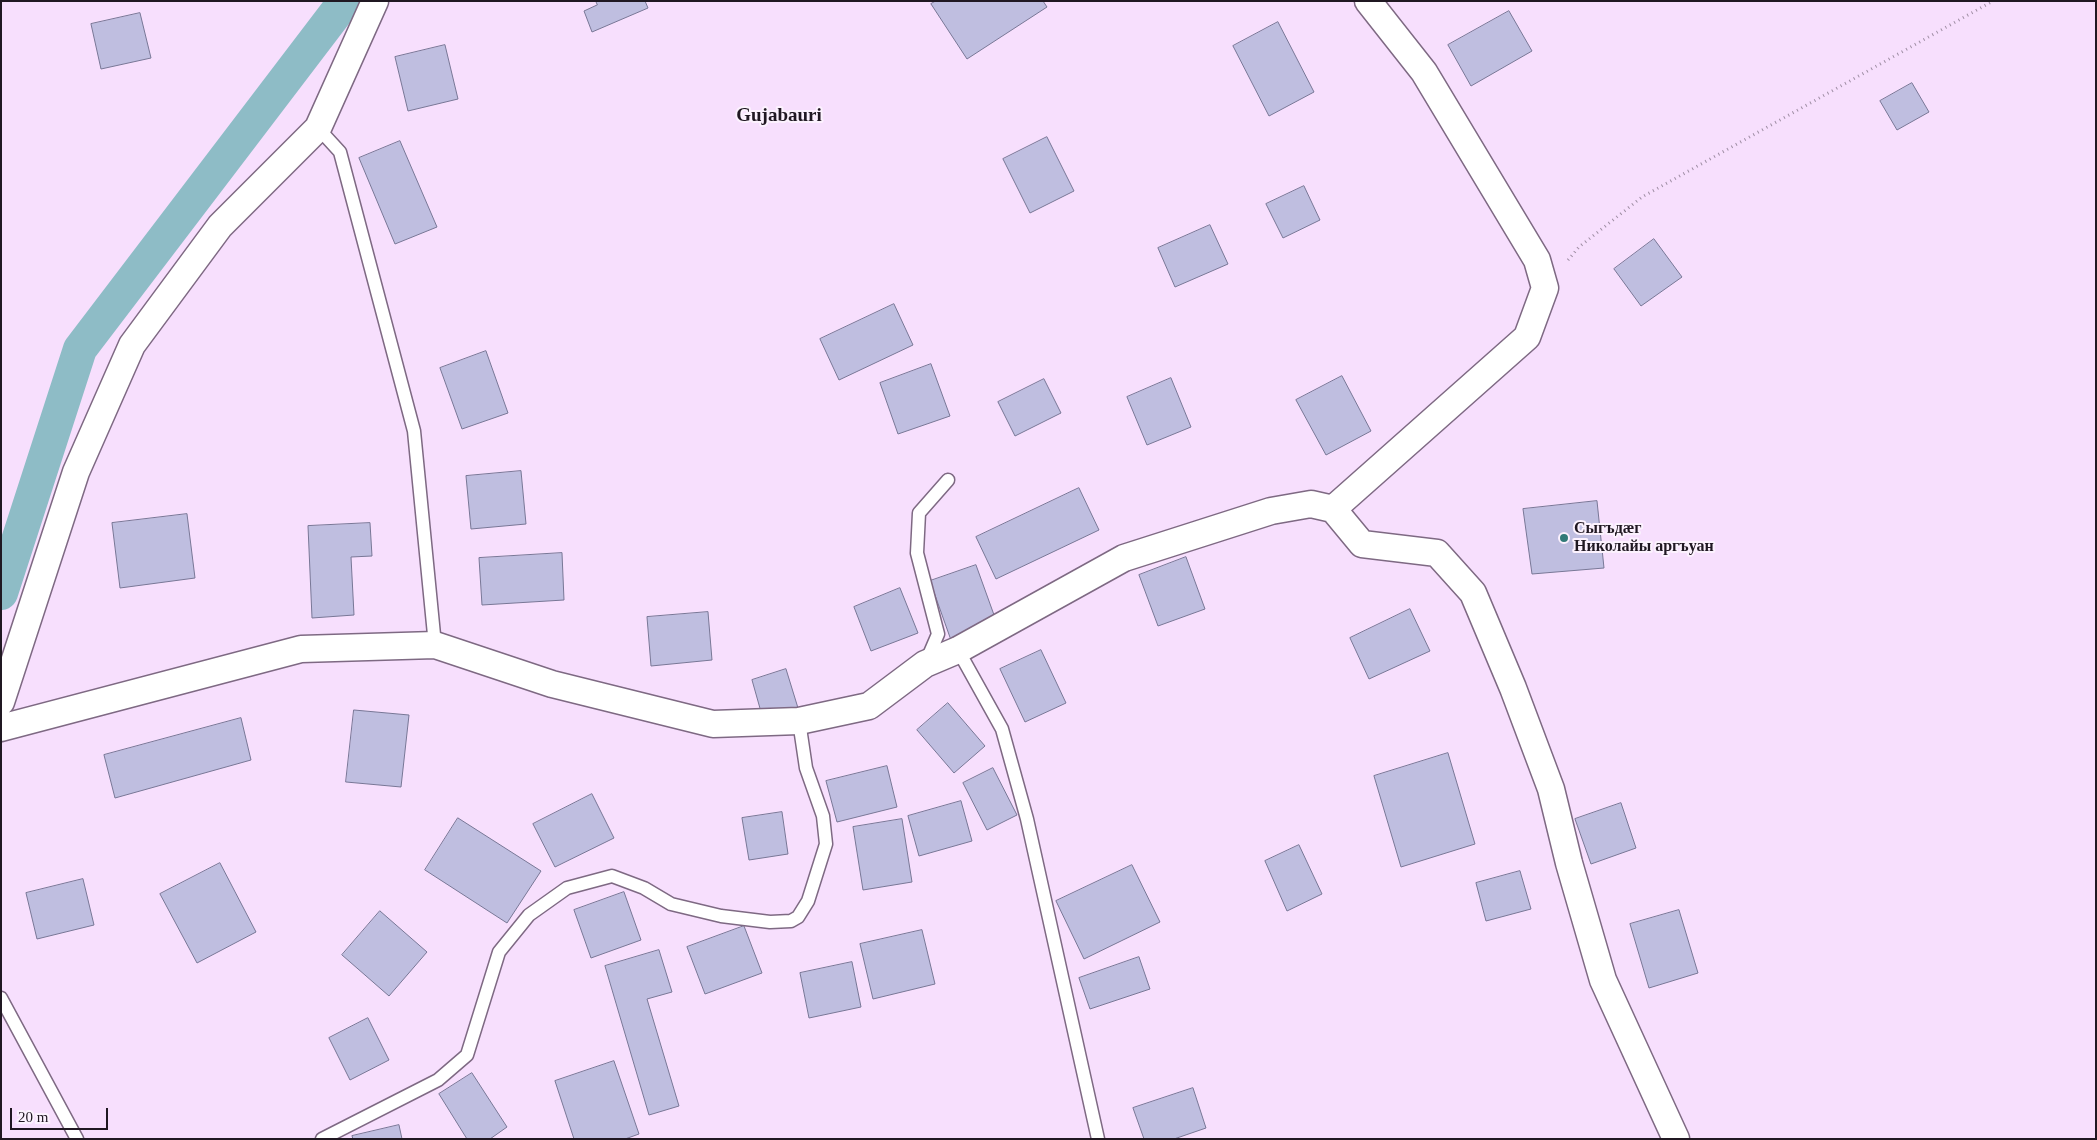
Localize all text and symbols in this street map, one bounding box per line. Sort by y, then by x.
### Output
district label: Gujabauri [736,105,822,127]
place label: Сыгъдæг Николайы аргъуан [1574,519,1714,557]
marker: Сыгъдæг Николайы аргъуан [1558,532,1570,544]
scale bar [12,1098,110,1130]
text: 20 m [18,1109,48,1125]

